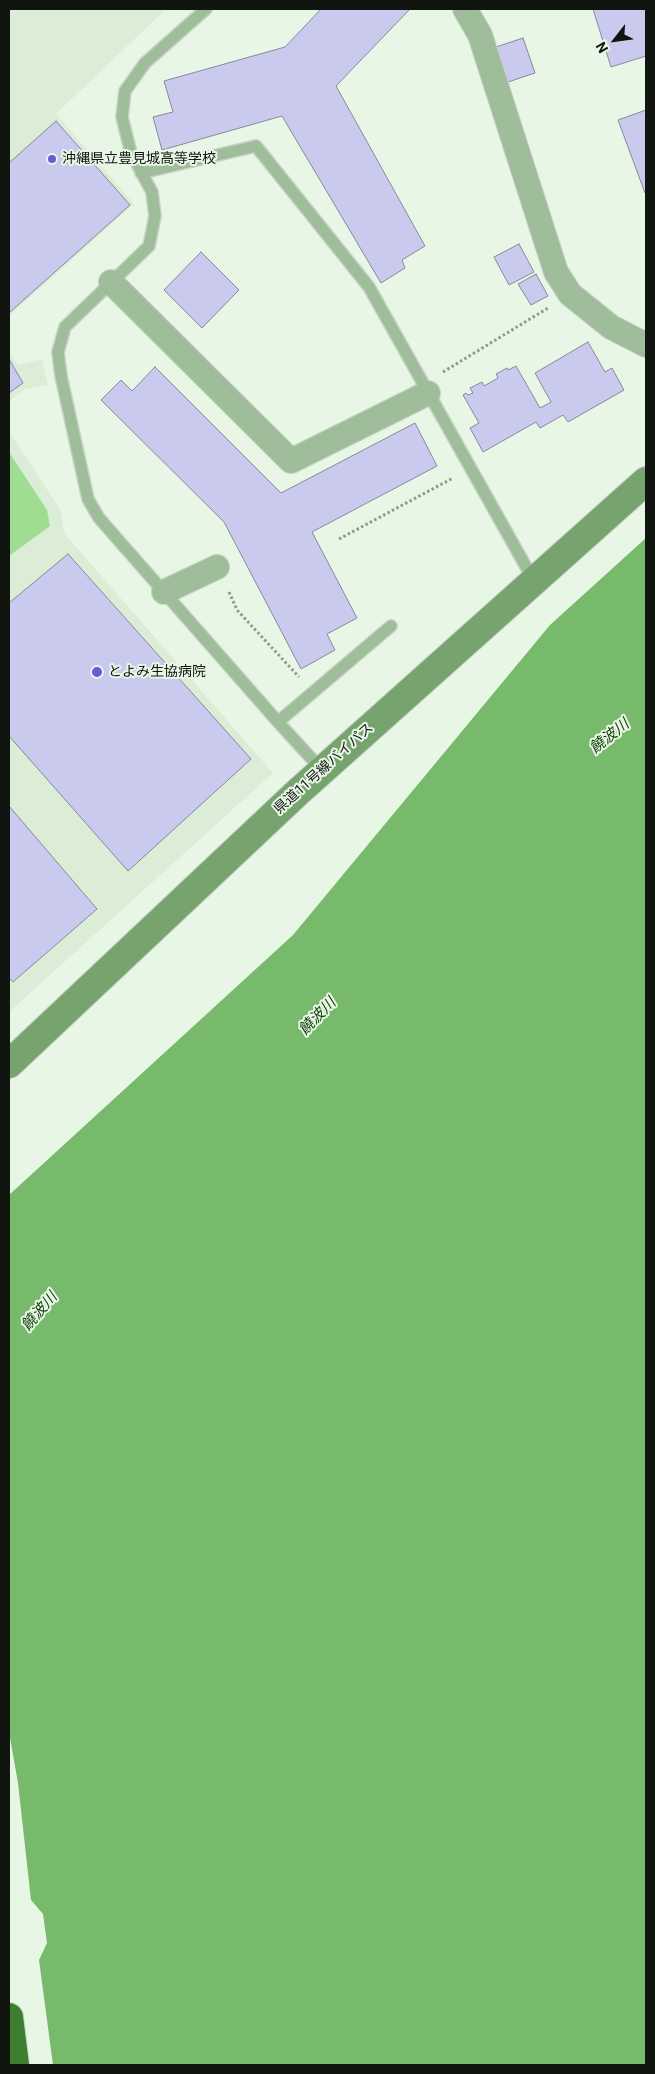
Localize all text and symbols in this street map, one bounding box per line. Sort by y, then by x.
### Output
north arrow [590,15,640,65]
text: N [593,39,611,56]
place label: 沖縄県立豊見城高等学校 [62,151,216,167]
marker: 沖縄県立豊見城高等学校 [46,153,58,165]
place label: とよみ生協病院 [108,664,206,680]
marker: とよみ生協病院 [90,665,104,679]
water label: 饒波川 [587,716,633,758]
street label: 県道11号線バイパス [271,720,377,818]
water label: 饒波川 [296,995,340,1039]
water label: 饒波川 [18,1289,62,1335]

